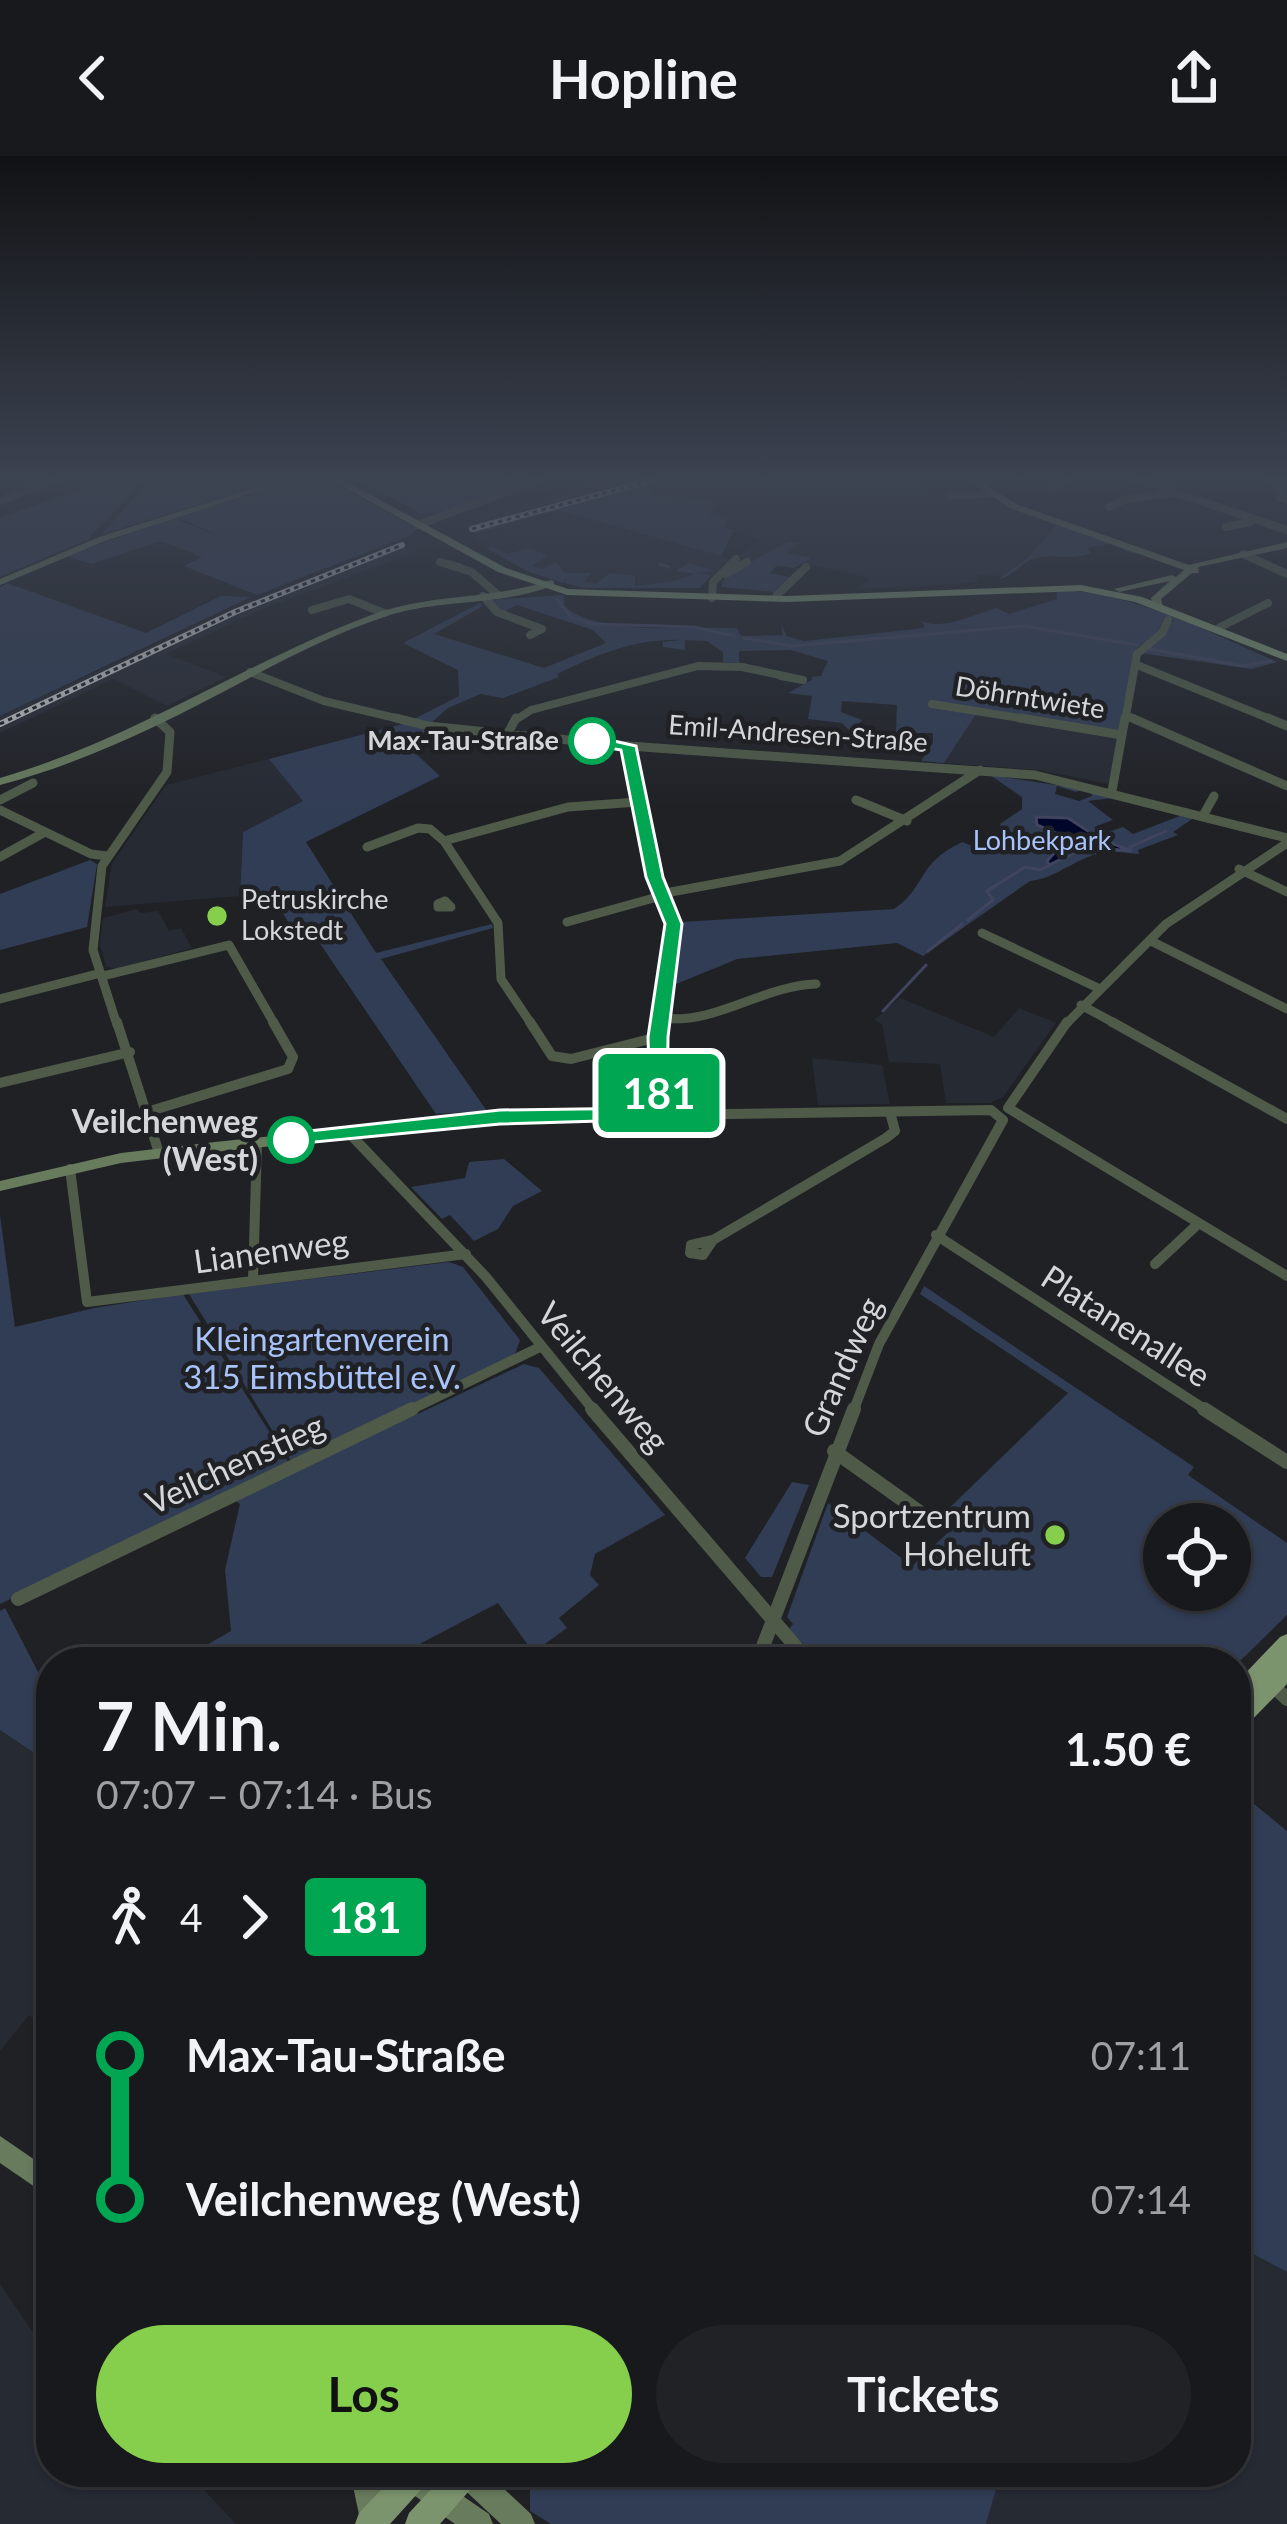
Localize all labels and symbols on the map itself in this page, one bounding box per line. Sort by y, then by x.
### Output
street label: Döhrntwiete [953,668,1107,725]
street label: Emil-Andresen-Straße [667,707,929,758]
marker: Max-Tau-Straße [570,719,614,763]
place label: Max-Tau-Straße [367,723,559,756]
park label: Lohbekpark [973,823,1111,856]
place label: Petruskirche Lokstedt [241,882,389,946]
marker: Petruskirche Lokstedt [204,903,230,929]
line badge: 181 [590,1054,728,1132]
place label: Veilchenweg (West) [71,1100,258,1178]
marker: Veilchenweg (West) [269,1118,313,1162]
street label: Lianenweg [191,1219,351,1281]
street label: Platanenallee [1035,1256,1218,1394]
street label: Grandweg [792,1290,890,1443]
street label: Veilchenweg [530,1293,678,1459]
park label: Kleingartenverein 315 Eimsbüttel e.V. [183,1318,461,1396]
street label: Veilchenstieg [139,1404,330,1522]
place label: Sportzentrum Hoheluft [833,1495,1031,1573]
marker: Sportzentrum Hoheluft [1042,1522,1068,1548]

